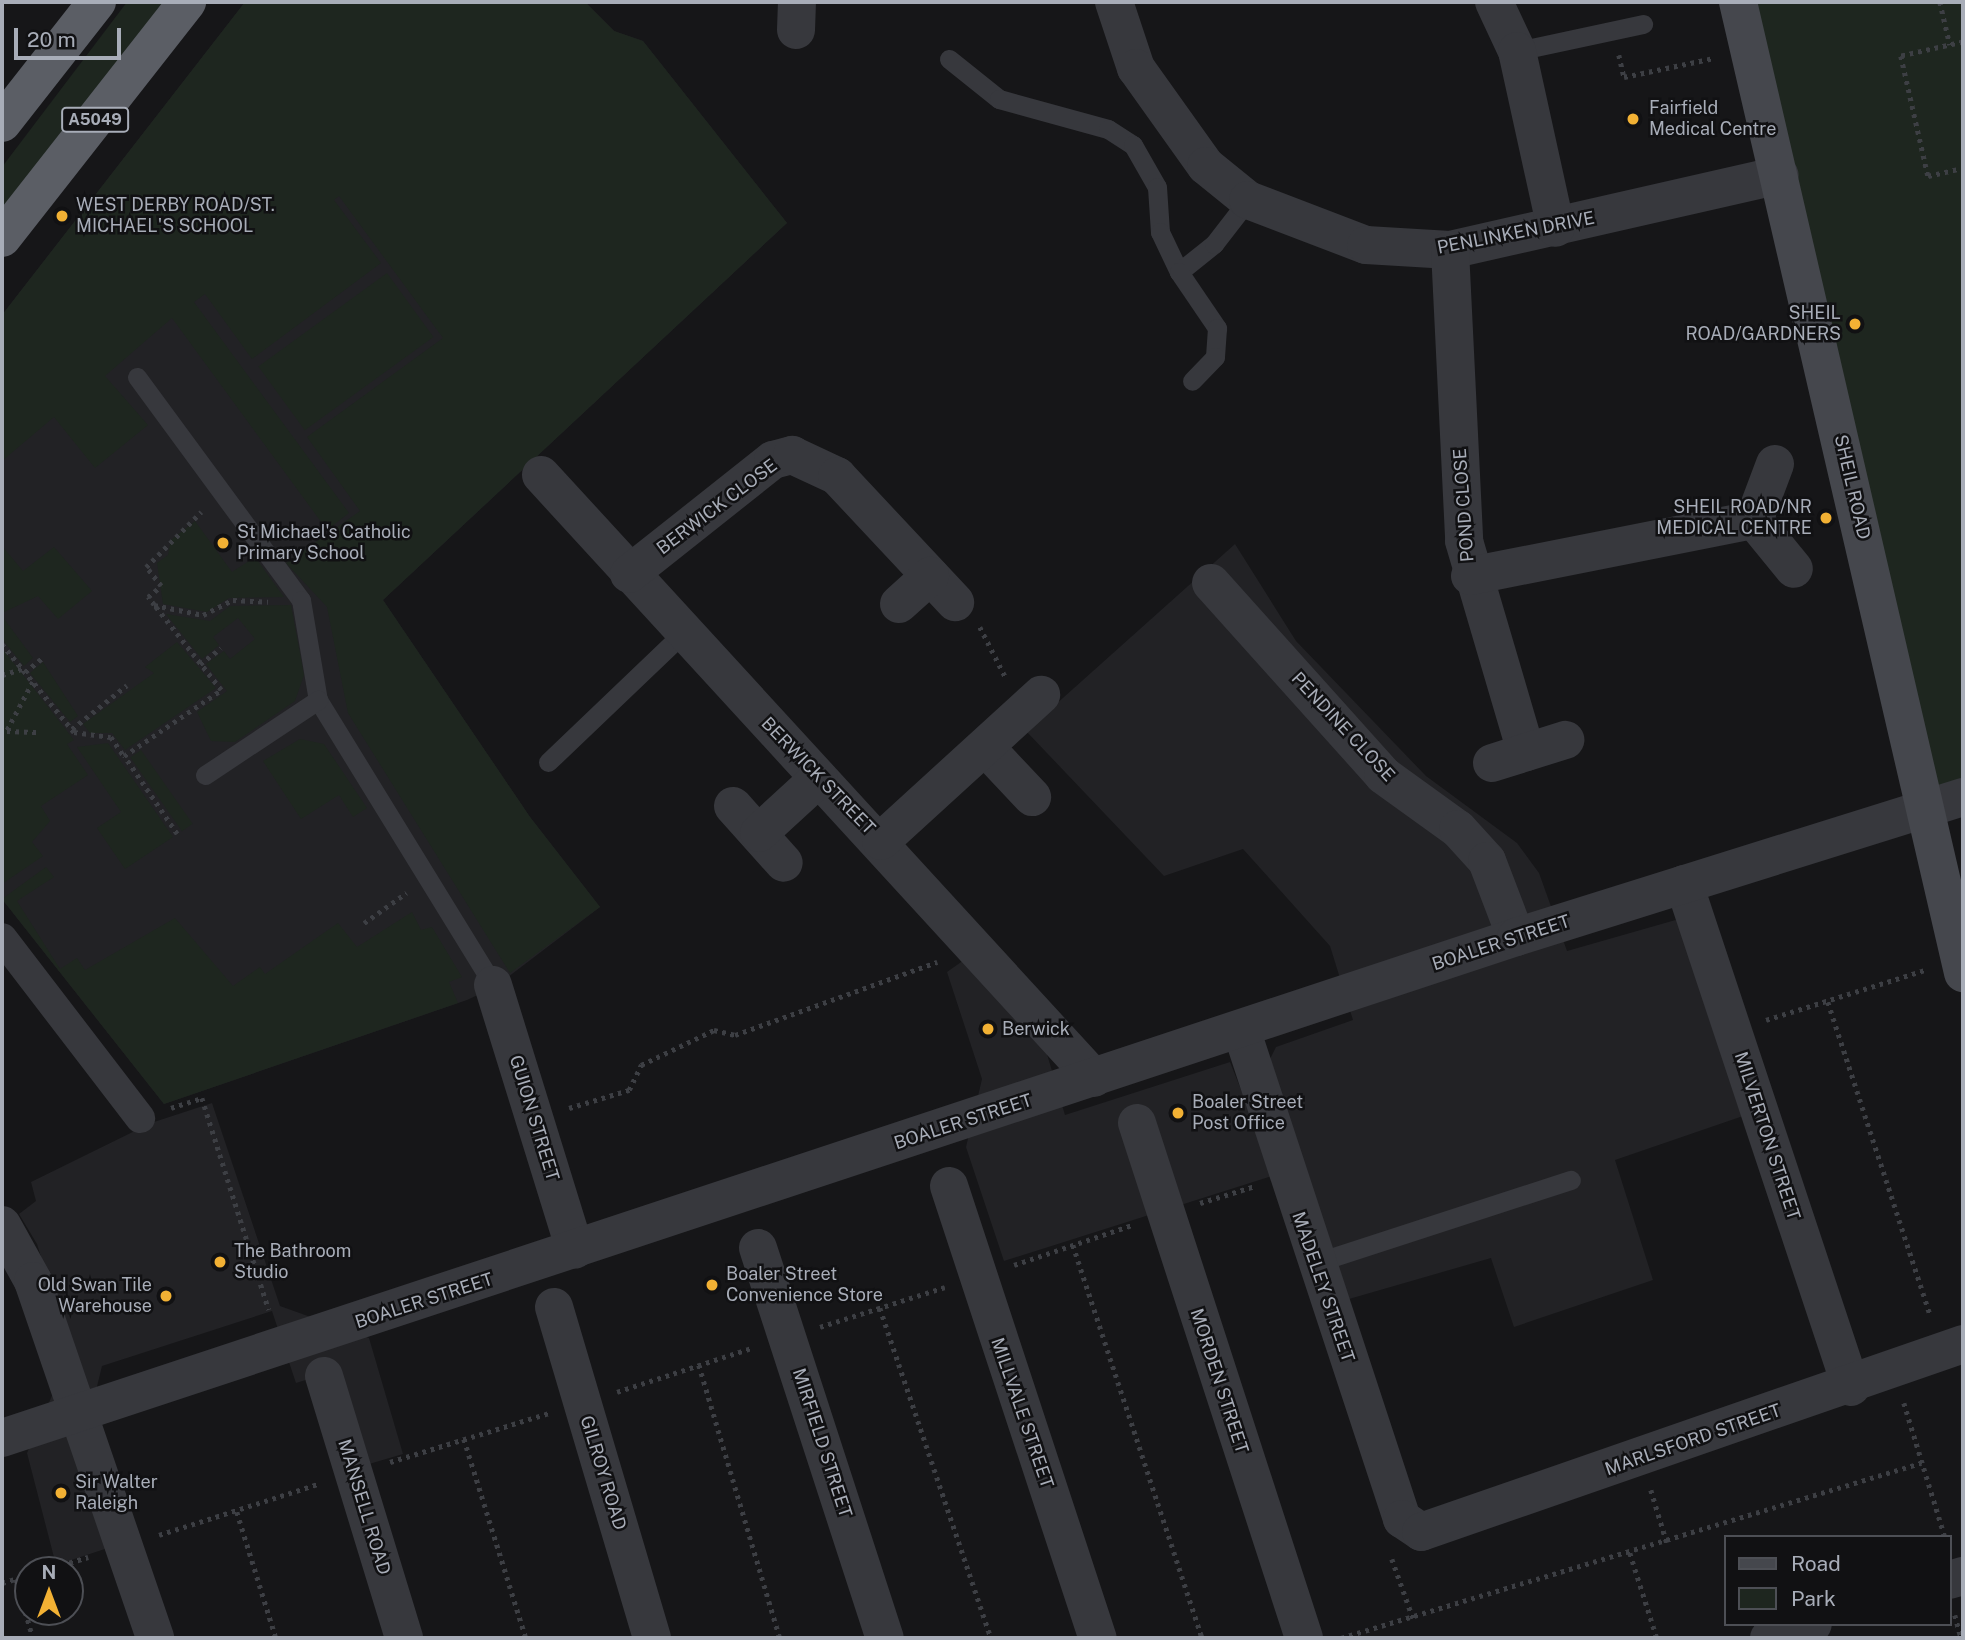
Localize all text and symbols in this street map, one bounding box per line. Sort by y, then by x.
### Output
scale bar [18,14,124,58]
text: 20 m [27,27,76,52]
place label: Fairfield Medical Centre [1649,98,1776,140]
road number: A5049 [60,108,130,132]
marker: Fairfield Medical Centre [1623,109,1643,129]
place label: WEST DERBY ROAD/ST. MICHAEL'S SCHOOL [76,195,275,238]
street label: PENLINKEN DRIVE [1435,207,1597,259]
marker: WEST DERBY ROAD/ST. MICHAEL'S SCHOOL [54,208,70,224]
place label: SHEIL ROAD/GARDNERS [1685,303,1841,346]
marker: SHEIL ROAD/GARDNERS [1847,316,1863,332]
street label: SHEIL ROAD [1829,433,1875,541]
street label: POND CLOSE [1449,447,1479,563]
street label: BERWICK CLOSE [653,455,781,559]
place label: SHEIL ROAD/NR MEDICAL CENTRE [1656,497,1812,540]
marker: SHEIL ROAD/NR MEDICAL CENTRE [1818,510,1834,526]
place label: St Michael's Catholic Primary School [237,522,411,564]
marker: St Michael's Catholic Primary School [215,535,231,551]
street label: PENDINE CLOSE [1287,668,1399,786]
street label: BERWICK STREET [757,713,879,839]
street label: BOALER STREET [1429,911,1573,975]
place label: Berwick [1002,1018,1070,1040]
marker: Berwick [980,1021,996,1037]
street label: MILVERTON STREET [1730,1049,1804,1223]
street label: GUION STREET [505,1053,563,1183]
street label: BOALER STREET [891,1090,1035,1154]
place label: Boaler Street Post Office [1192,1092,1303,1134]
marker: Boaler Street Post Office [1170,1105,1186,1121]
street label: MADELEY STREET [1287,1209,1359,1365]
place label: The Bathroom Studio [234,1241,351,1284]
marker: The Bathroom Studio [212,1254,228,1270]
place label: Boaler Street Convenience Store [726,1264,883,1306]
street label: BOALER STREET [352,1269,496,1333]
place label: Old Swan Tile Warehouse [38,1275,152,1318]
marker: Boaler Street Convenience Store [704,1277,720,1293]
marker: Old Swan Tile Warehouse [158,1288,174,1304]
street label: MORDEN STREET [1185,1306,1253,1456]
street label: MILLVALE STREET [986,1335,1058,1491]
street label: MIRFIELD STREET [788,1366,856,1520]
street label: MARLSFORD STREET [1602,1400,1784,1480]
street label: GILROY ROAD [575,1413,631,1533]
street label: MANSELL ROAD [333,1437,395,1577]
place label: Sir Walter Raleigh [75,1472,158,1514]
marker: Sir Walter Raleigh [53,1485,69,1501]
legend [1724,1535,1951,1626]
text: Road [1791,1551,1841,1576]
north arrow [14,1556,84,1626]
text: N [42,1561,56,1583]
text: Park [1791,1586,1836,1611]

